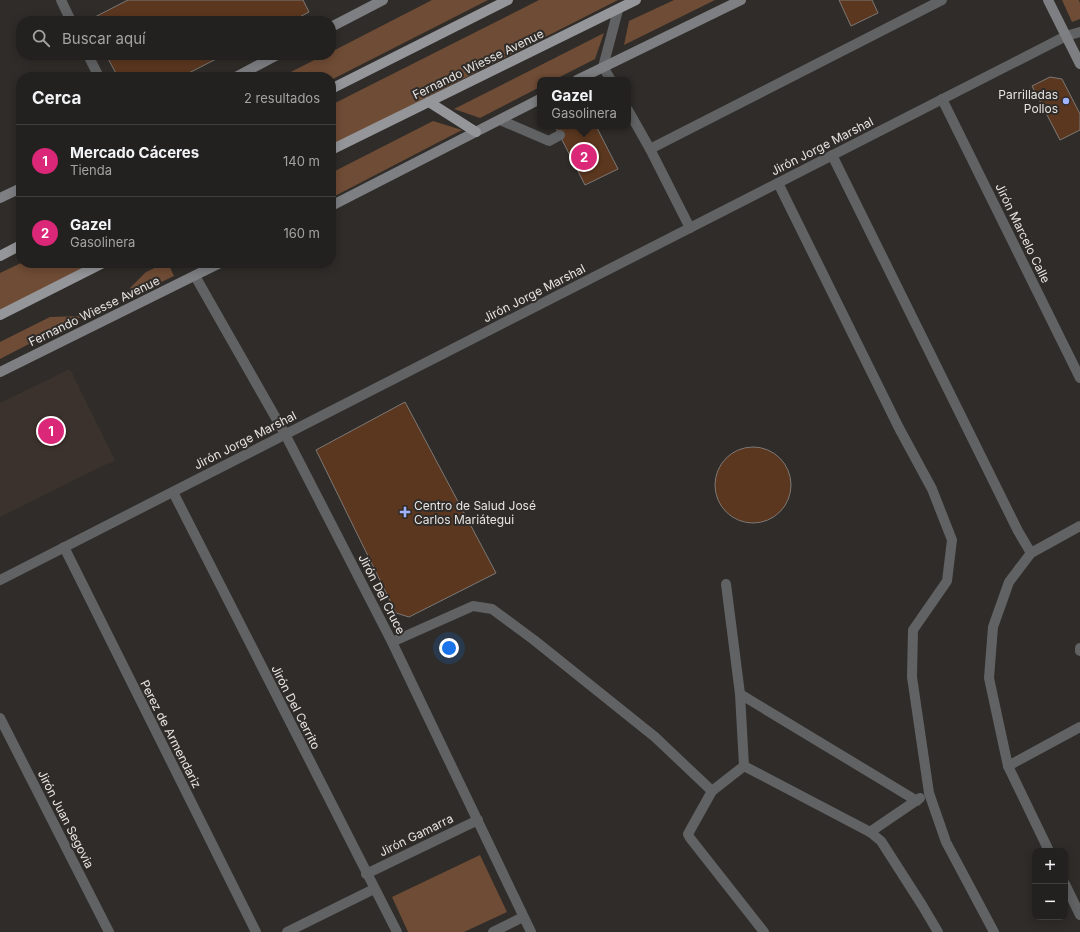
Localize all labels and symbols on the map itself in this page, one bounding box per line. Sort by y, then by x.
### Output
street label: Fernando Wiesse Avenue [410,26,546,102]
place label: Parrilladas Pollos [998,87,1058,116]
marker: Parrilladas Pollos [1061,96,1071,106]
street label: Jirón Jorge Marshal [768,114,876,178]
pin: 2 [571,142,597,172]
street label: Jirón Marcelo Calle [992,181,1054,285]
street label: Jirón Jorge Marshal [480,261,588,325]
street label: Fernando Wiesse Avenue [26,273,162,349]
street label: Jirón Jorge Marshal [191,408,299,472]
pin: 1 [38,416,64,446]
place label: Centro de Salud José Carlos Mariátegui [414,498,536,527]
marker: Centro de Salud José Carlos Mariátegui [399,506,411,518]
street label: Jirón Del Cruce [355,551,409,637]
your location [439,638,459,658]
street label: Jirón Del Cerrito [268,662,324,752]
street label: Perez de Armendariz [137,677,205,791]
street label: Jirón Juan Segovia [35,767,97,871]
street label: Jirón Gamarra [376,811,456,859]

